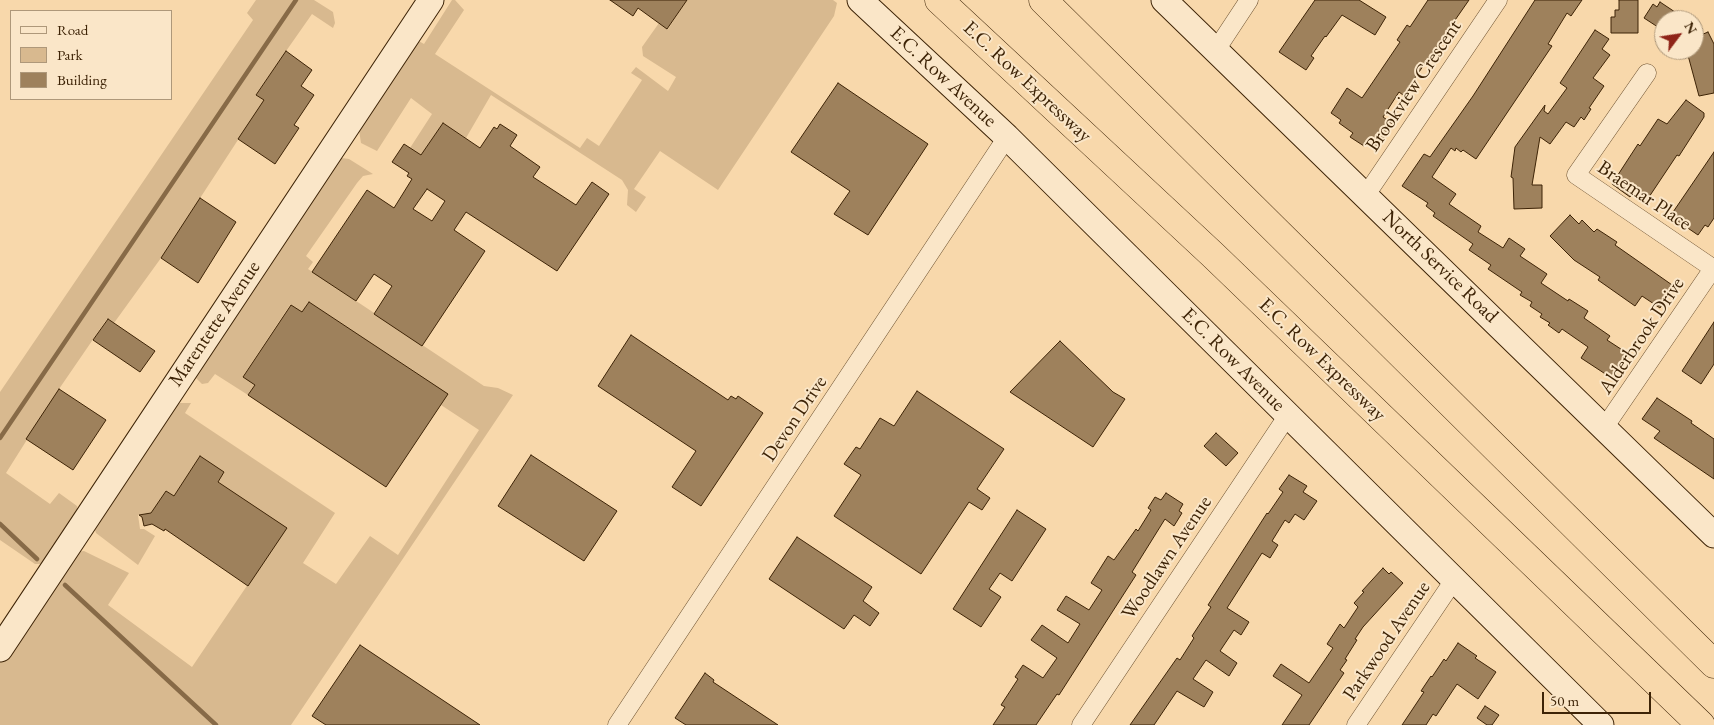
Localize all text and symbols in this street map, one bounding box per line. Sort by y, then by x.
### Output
legend [10,10,172,100]
north arrow [1654,10,1704,60]
street label: Brookview Crescent [1361,15,1467,157]
street label: E.C. Row Expressway [958,16,1096,148]
text: N [1680,18,1702,37]
text: Road [57,20,88,39]
street label: E.C. Row Avenue [885,21,1001,133]
text: Park [57,45,83,64]
text: Building [57,70,107,89]
street label: Braemar Place [1593,156,1695,236]
street label: North Service Road [1377,206,1503,328]
street label: Marentette Avenue [164,257,266,391]
street label: Alderbrook Drive [1594,273,1690,399]
street label: E.C. Row Expressway [1254,293,1390,427]
street label: E.C. Row Avenue [1176,303,1290,417]
street label: Devon Drive [758,372,832,466]
street label: Woodlawn Avenue [1117,491,1217,625]
street label: Parkwood Avenue [1338,577,1436,705]
scale bar [1544,682,1653,714]
text: 50 m [1550,691,1579,710]

